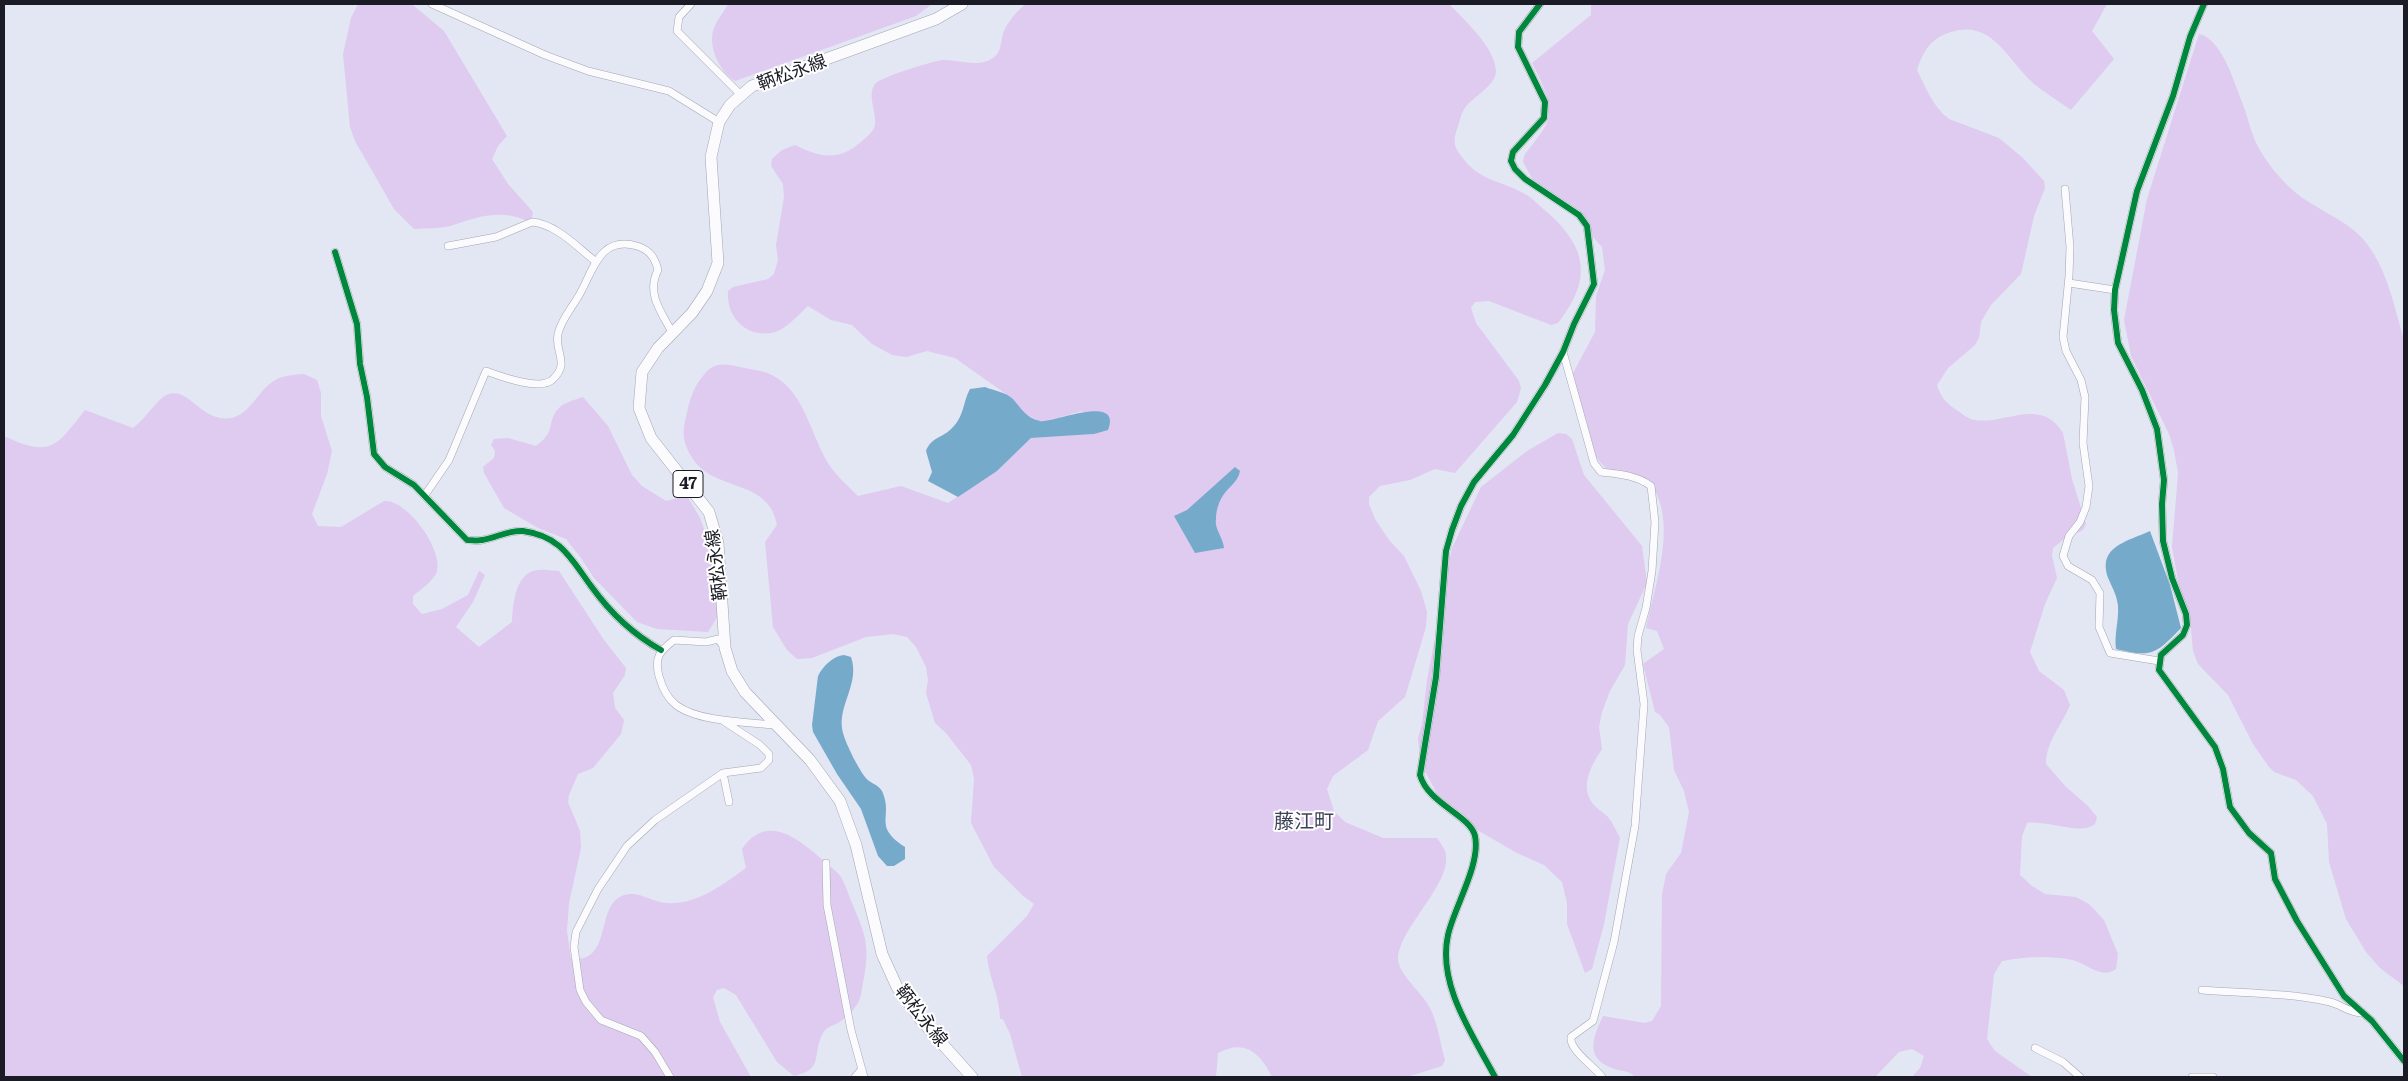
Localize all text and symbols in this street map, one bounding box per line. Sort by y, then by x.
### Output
street label: 鞆松永線 [754,51,830,95]
road number: 47 [673,470,703,498]
street label: 鞆松永線 [702,528,732,602]
district label: 藤江町 [1274,810,1334,834]
street label: 鞆松永線 [890,981,952,1051]

